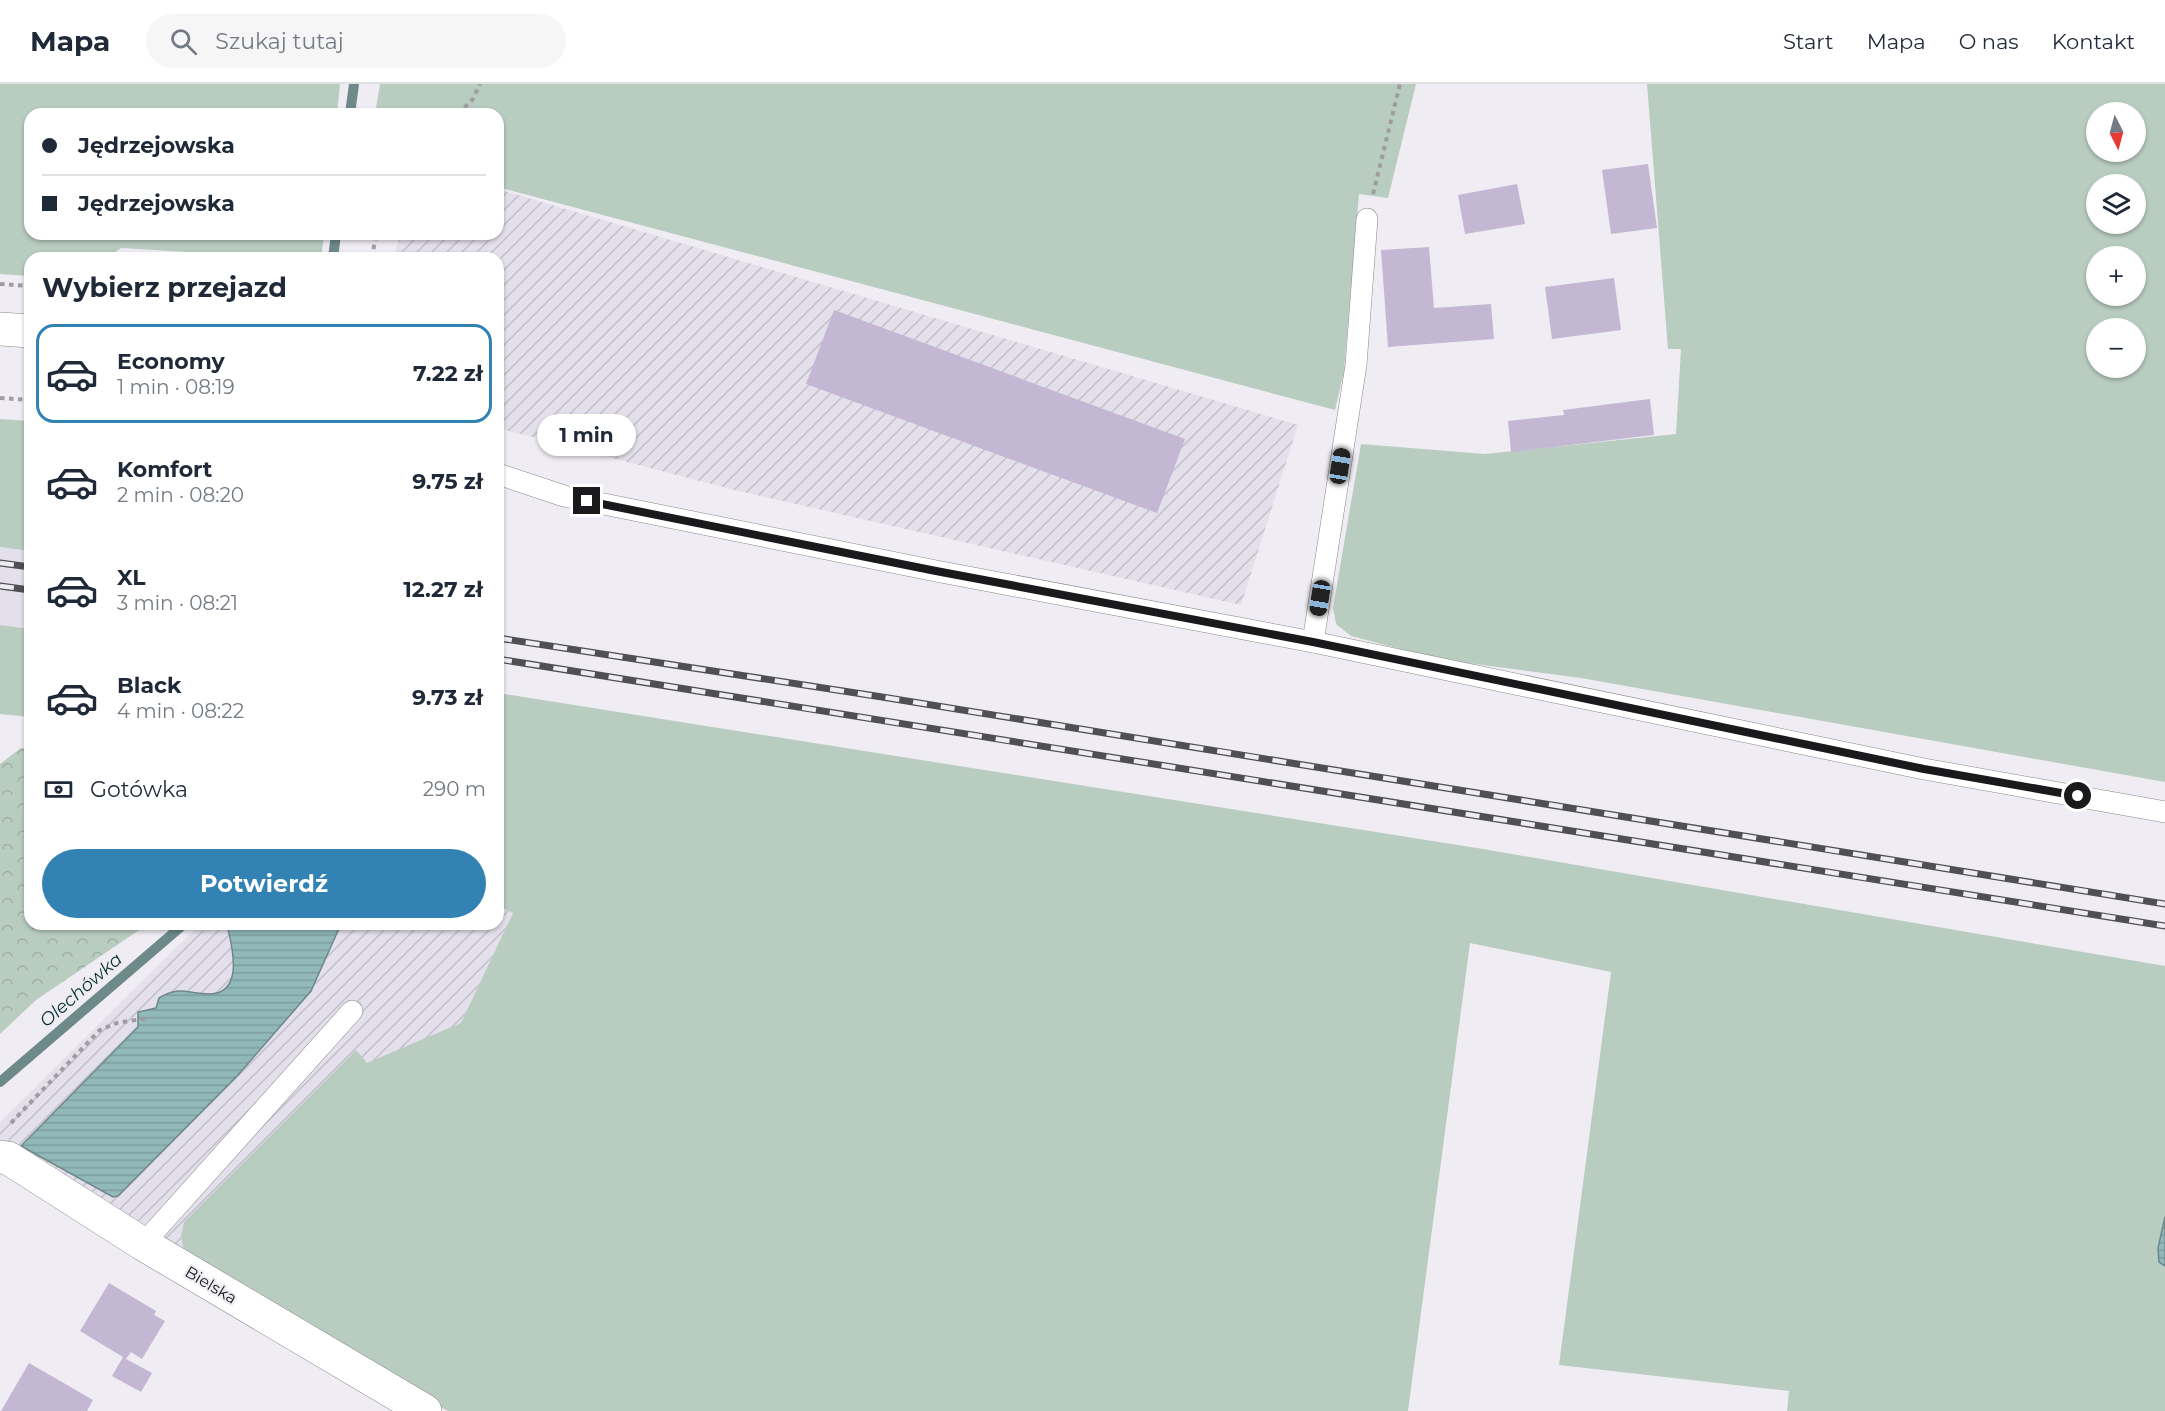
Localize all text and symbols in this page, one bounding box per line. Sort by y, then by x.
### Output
search box [146,14,566,68]
text: Mapa [30,24,110,58]
icon: search [167,25,200,58]
text: Szukaj tutaj [215,28,344,55]
text: Start [1783,29,1834,54]
text: Mapa [1867,29,1926,54]
text: O nas [1959,29,2019,54]
text: Kontakt [2052,29,2135,54]
north arrow [2086,102,2146,162]
map controls [2086,102,2146,378]
text: Jędrzejowska [78,132,235,159]
button: layers [2086,174,2146,234]
text: Jędrzejowska [78,190,235,217]
button: + [2086,246,2146,306]
text: Wybierz przejazd [42,271,287,304]
button: − [2086,318,2146,378]
icon: car [45,347,99,401]
text: Economy [117,348,225,375]
text: 7.22 zł [413,360,483,387]
text: 1 min · 08:19 [117,375,235,399]
callout: 1 min [538,414,636,456]
text: 1 min [559,423,614,447]
car [1328,447,1352,485]
icon: car [45,455,99,509]
text: Komfort [117,456,212,483]
text: 9.75 zł [412,468,483,495]
text: 2 min · 08:20 [117,483,244,507]
route end [573,487,600,514]
icon: car [45,563,99,617]
text: XL [117,564,146,591]
text: 12.27 zł [403,576,483,603]
car [1308,579,1332,617]
text: 3 min · 08:21 [117,591,238,615]
icon: car [45,671,99,725]
text: Black [117,672,181,699]
text: 9.73 zł [412,684,483,711]
text: 4 min · 08:22 [117,699,244,723]
icon: cash [42,773,75,806]
text: Gotówka [90,776,188,803]
text: 290 m [423,777,486,801]
route start [2064,782,2091,809]
button: Potwierdź [42,849,486,918]
water label: Olechówka [35,948,127,1032]
street label: Bielska [182,1262,240,1308]

